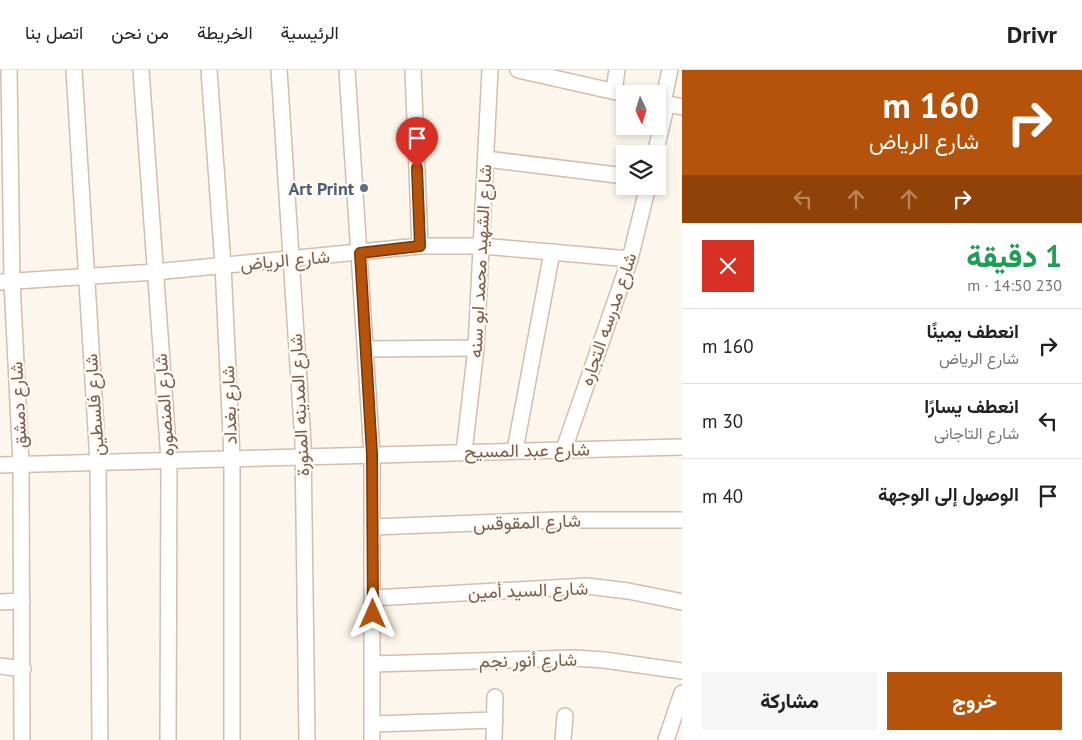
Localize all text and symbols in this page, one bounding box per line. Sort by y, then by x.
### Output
text: Drivr [1007,19,1057,50]
text: اتصل بنا [25,21,83,44]
text: من نحن [111,21,169,44]
text: الخريطة [197,21,253,44]
text: الرئيسية [281,21,339,44]
text: 160 m [882,82,979,128]
north arrow [616,85,666,135]
map controls [616,85,666,195]
icon: right [997,90,1062,155]
pin [396,117,438,168]
icon: arrive [403,124,431,152]
text: شارع الرياض [869,127,979,155]
button: layers [616,145,666,195]
street label: شارع الشهيد محمد ابو سنه [463,164,498,358]
place label: Art Print [288,177,355,200]
marker: Art Print [358,182,370,194]
icon: left [789,185,817,213]
icon: ahead [842,185,870,213]
icon: ahead [895,185,923,213]
icon: right [948,185,976,213]
text: 1 دقيقة [966,236,1062,275]
button: close [702,240,754,292]
street label: شارع الرياض [239,245,331,276]
street label: شارع مدرسه التجاره [574,249,642,389]
text: 230 m · 14:50 [967,275,1062,295]
text: انعطف يمينًا [927,319,1019,343]
icon: right [1034,332,1062,360]
street label: شارع المدينه المنورة [284,333,315,477]
text: 160 m [702,334,754,358]
text: شارع الرياض [939,348,1019,368]
street label: شارع فلسطين [79,353,110,457]
street label: شارع المنصوره [149,353,180,457]
street label: شارع دمشق [4,361,33,449]
street label: شارع بغداد [216,365,243,445]
text: انعطف يسارًا [924,394,1019,418]
icon: left [1034,407,1062,435]
text: 30 m [702,409,743,433]
text: شارع التاجانى [934,423,1019,443]
street label: شارع عبد المسيح [464,437,590,464]
text: الوصول إلى الوجهة [878,482,1019,506]
icon: arrive [1034,482,1062,510]
text: 40 m [702,484,743,508]
street label: شارع المقوقس [473,509,581,536]
street label: شارع السيد أمين [467,576,589,605]
position arrow [346,587,398,639]
street label: شارع أنور نجم [479,648,577,673]
button: مشاركة [702,672,877,730]
button: خروج [887,672,1062,730]

